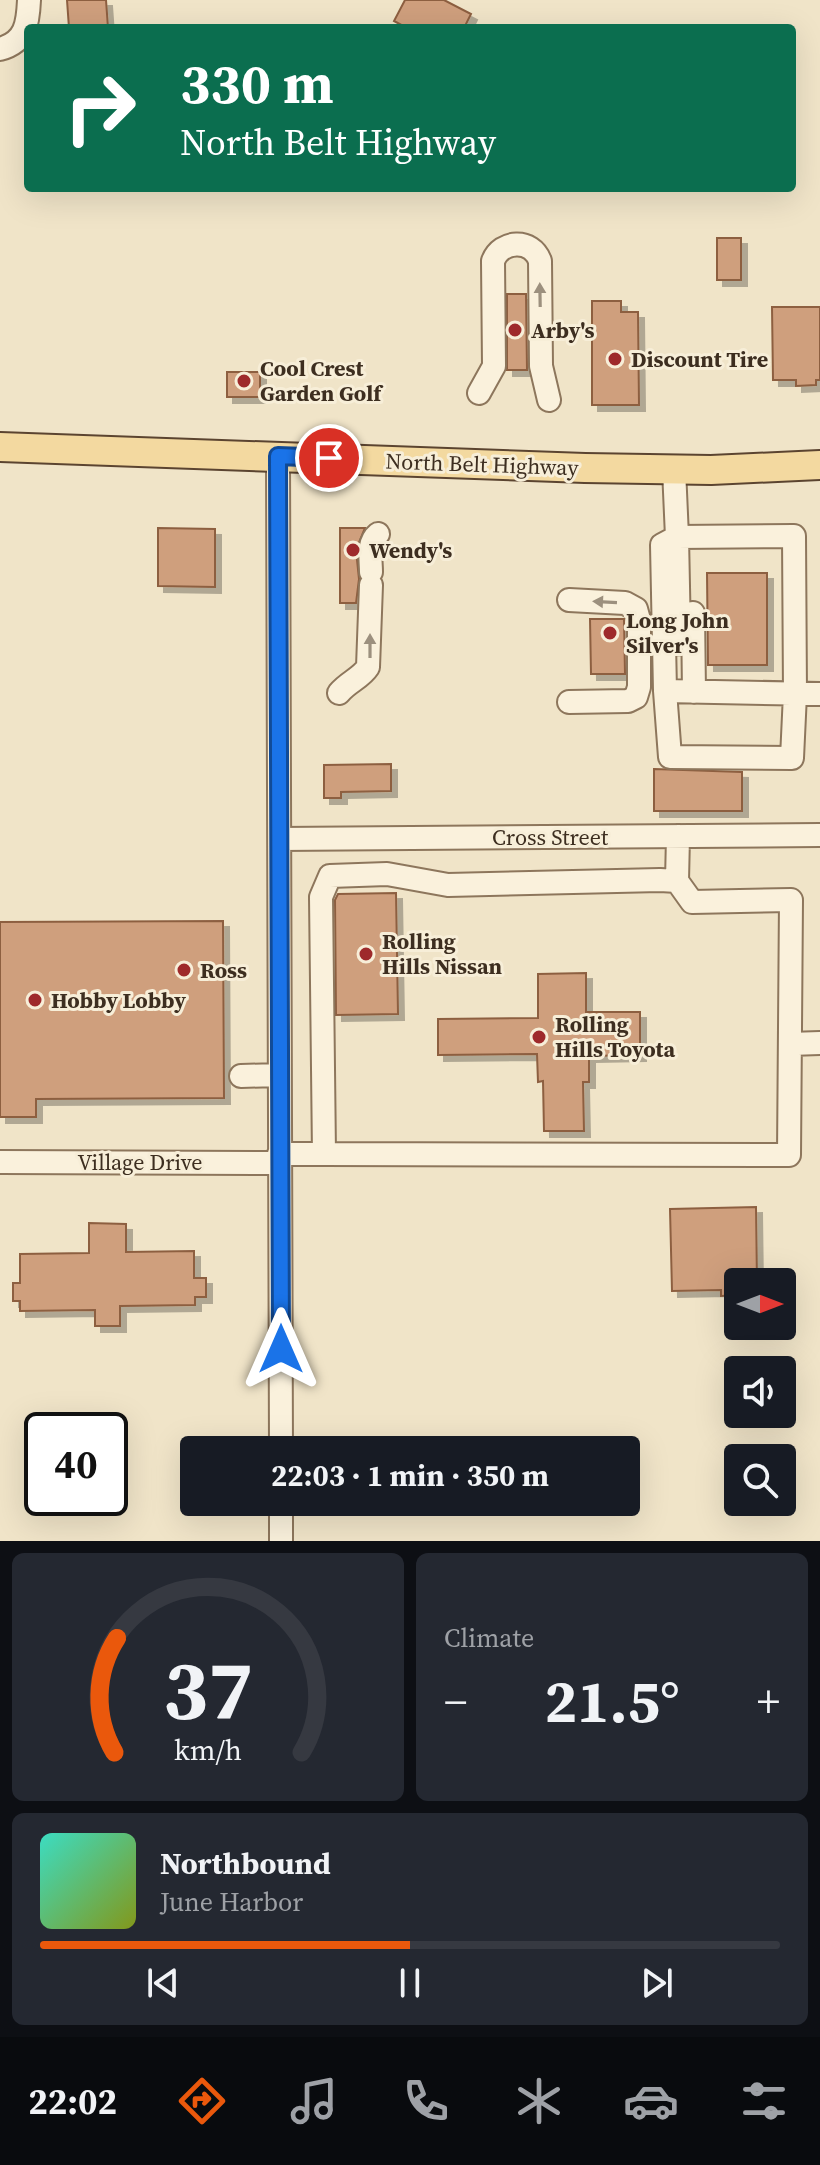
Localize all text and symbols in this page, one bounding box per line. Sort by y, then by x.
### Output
text: 330 m [180,45,334,122]
icon: right [48,56,152,160]
text: North Belt Highway [180,118,496,167]
one-way arrow [534,282,546,307]
place label: Arby's [531,315,595,345]
marker: Arby's [506,321,524,339]
place label: Discount Tire [631,344,768,374]
marker: Discount Tire [606,350,624,368]
place label: Cool Crest Garden Golf [260,353,384,408]
marker: Cool Crest Garden Golf [235,372,253,390]
pin [295,424,363,492]
icon: arrive [307,436,351,480]
street label: North Belt Highway [385,446,580,482]
place label: Wendy's [369,535,452,565]
marker: Wendy's [344,541,362,559]
one-way arrow [592,596,617,609]
place label: Long John Silver's [626,605,729,660]
marker: Long John Silver's [601,624,619,642]
one-way arrow [364,633,376,658]
street label: Cross Street [492,822,609,852]
place label: Rolling Hills Nissan [382,926,503,981]
marker: Rolling Hills Nissan [357,945,375,963]
place label: Ross [200,955,247,985]
marker: Ross [175,961,193,979]
place label: Hobby Lobby [51,985,186,1015]
marker: Hobby Lobby [26,991,44,1009]
place label: Rolling Hills Toyota [555,1009,675,1064]
marker: Rolling Hills Toyota [530,1028,548,1046]
street label: Village Drive [77,1147,203,1177]
north arrow [724,1268,796,1340]
map controls [724,1268,796,1516]
position arrow [239,1307,323,1391]
button: sound [724,1356,796,1428]
speed limit sign: 40 [24,1412,128,1516]
button: search [724,1444,796,1516]
text: 22:03 · 1 min · 350 m [271,1455,549,1496]
text: Climate [444,1620,534,1656]
text: 37 [163,1633,253,1747]
text: 21.5° [544,1660,680,1742]
text: − [444,1671,467,1732]
text: + [757,1671,780,1732]
text: km/h [174,1730,242,1770]
text: Northbound [160,1843,331,1884]
text: June Harbor [160,1884,303,1920]
icon: previous [141,1961,185,2005]
icon: pause [388,1961,432,2005]
icon: next [635,1961,679,2005]
icon: directions [174,2073,230,2129]
icon: music [286,2073,342,2129]
icon: phone [398,2073,454,2129]
icon: climate [511,2073,567,2129]
icon: car [623,2073,679,2129]
icon: filters [736,2073,792,2129]
text: 22:02 [28,2077,117,2126]

